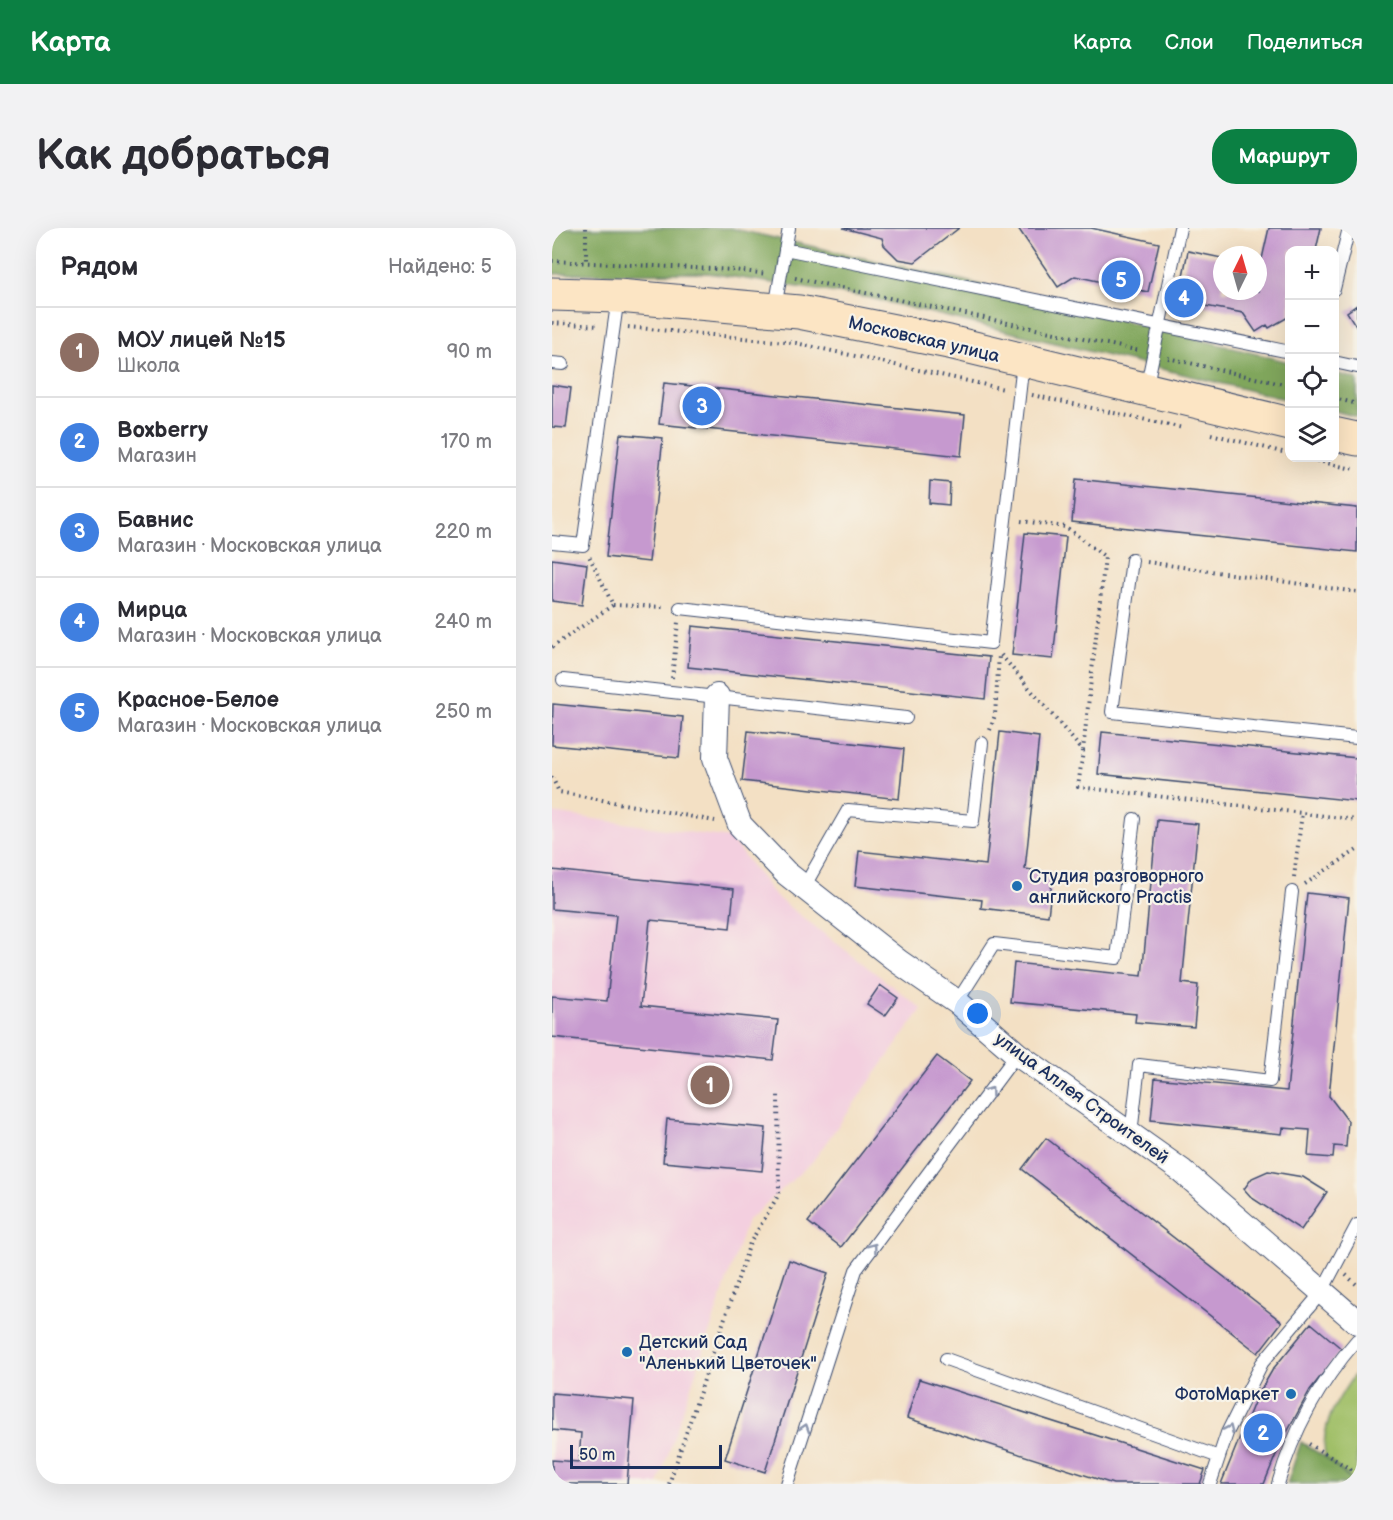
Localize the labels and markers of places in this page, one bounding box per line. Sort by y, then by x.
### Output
pin: 5 [1102,257,1140,302]
pin: 4 [1164,276,1204,320]
pin: 3 [682,384,722,429]
place label: Студия разговорного английского Practis [1029,866,1204,908]
marker: Студия разговорного английского Practis [1010,879,1024,893]
pin: 1 [690,1062,730,1108]
place label: Детский Сад "Аленький Цветочек" [639,1332,817,1374]
marker: Детский Сад "Аленький Цветочек" [620,1345,634,1359]
place label: ФотоМаркет [1175,1384,1280,1405]
marker: ФотоМаркет [1284,1387,1298,1401]
pin: 2 [1244,1410,1282,1456]

